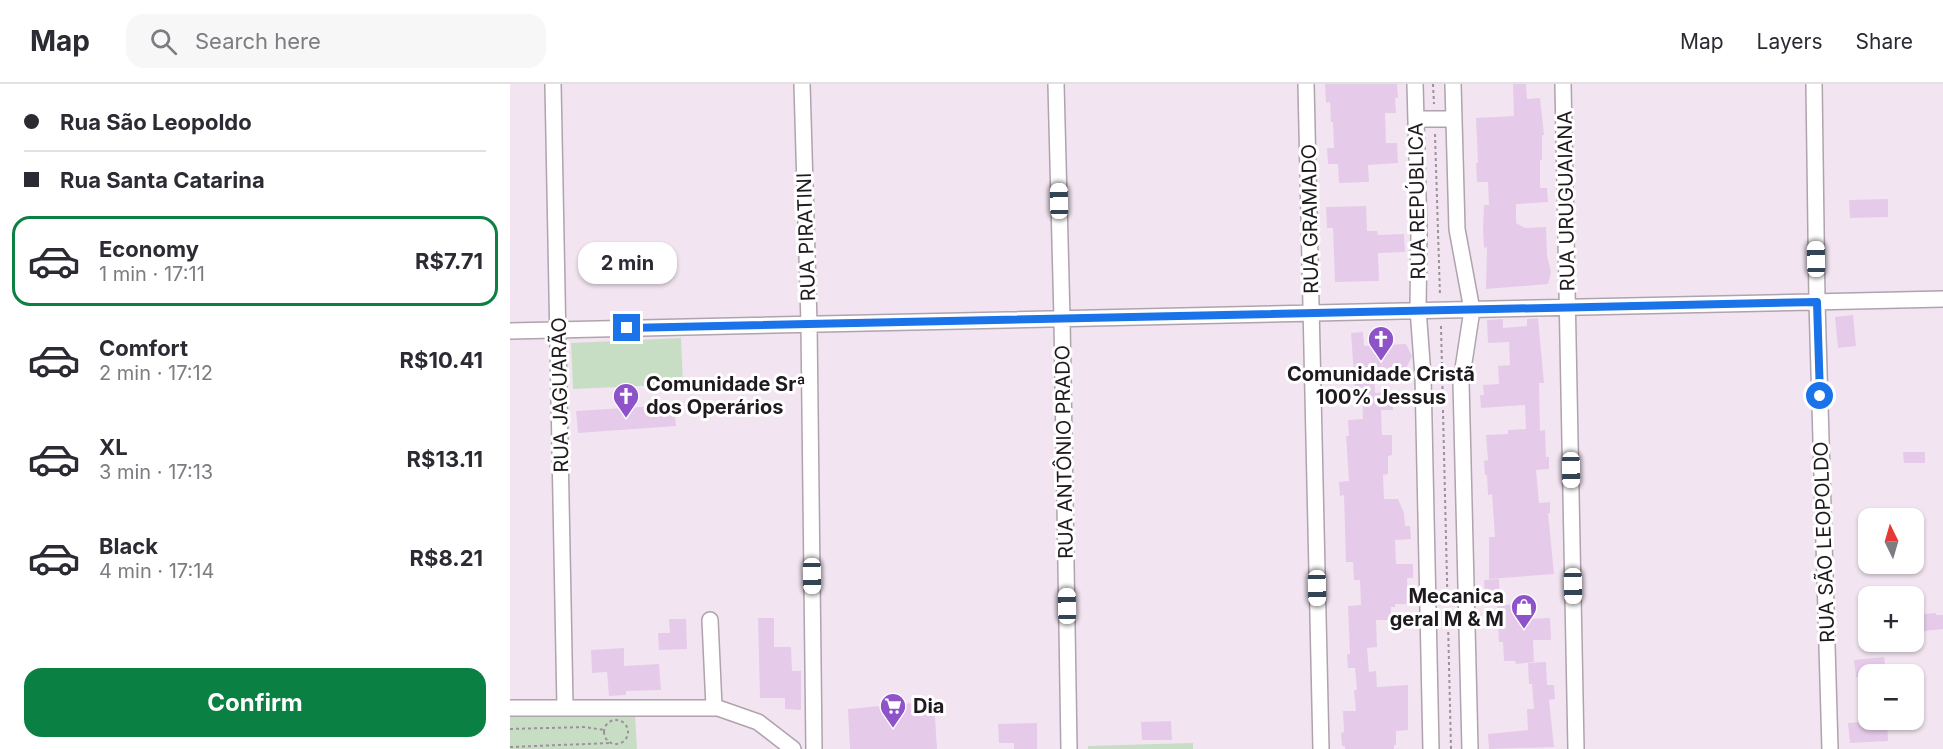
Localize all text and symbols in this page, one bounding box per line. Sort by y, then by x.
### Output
search box [126,14,546,68]
text: Map [30,24,90,58]
icon: search [147,25,180,58]
text: Search here [195,28,321,54]
text: Map [1680,29,1724,54]
text: Layers [1757,29,1823,54]
text: Share [1856,29,1913,54]
text: Rua São Leopoldo [60,109,252,135]
street label: RUA URUGUAIANA [1552,110,1580,292]
street label: RUA REPÚBLICA [1403,122,1430,280]
street label: RUA GRAMADO [1297,144,1323,294]
text: Rua Santa Catarina [60,167,265,193]
street label: RUA PIRATINI [792,172,820,302]
car [1050,183,1068,219]
icon: car [27,234,81,288]
text: Economy [99,236,199,262]
callout: 2 min [578,241,676,283]
car [1807,241,1825,277]
text: R$7.71 [415,248,483,274]
text: 2 min [601,251,654,275]
text: 1 min · 17:11 [99,262,205,286]
route end [613,314,640,341]
street label: RUA JAGUARÃO [546,317,573,473]
church icon: Comunidade Cristã 100% Jessus [1366,324,1396,362]
icon: car [27,333,81,387]
text: Comfort [99,335,188,361]
street label: RUA ANTÔNIO PRADO [1050,345,1078,559]
text: R$10.41 [400,347,483,373]
text: 2 min · 17:12 [99,361,213,385]
place label: Comunidade Cristã 100% Jessus [1287,362,1475,409]
place label: Comunidade Srª dos Operários [646,372,806,419]
church icon: Comunidade Srª dos Operários [611,381,641,419]
route start [1806,382,1833,409]
icon: car [27,432,81,486]
text: XL [99,434,128,460]
street label: RUA SÃO LEOPOLDO [1807,441,1840,643]
text: R$13.11 [407,446,483,472]
car [1562,452,1580,488]
text: 3 min · 17:13 [99,460,213,484]
north arrow [1858,508,1924,574]
map controls [1858,508,1924,730]
icon: car [27,531,81,585]
text: Black [99,533,158,559]
text: R$8.21 [410,545,483,571]
car [803,558,821,594]
text: 4 min · 17:14 [99,559,214,583]
car [1564,568,1582,604]
car [1308,570,1326,606]
place label: Mecanica geral M & M [1390,584,1504,631]
button: + [1858,586,1924,652]
car [1058,588,1076,624]
shop icon: Mecanica geral M & M [1509,592,1539,630]
button: − [1858,664,1924,730]
button: Confirm [24,668,486,737]
supermarket icon: Dia [878,691,908,729]
place label: Dia [913,694,944,718]

